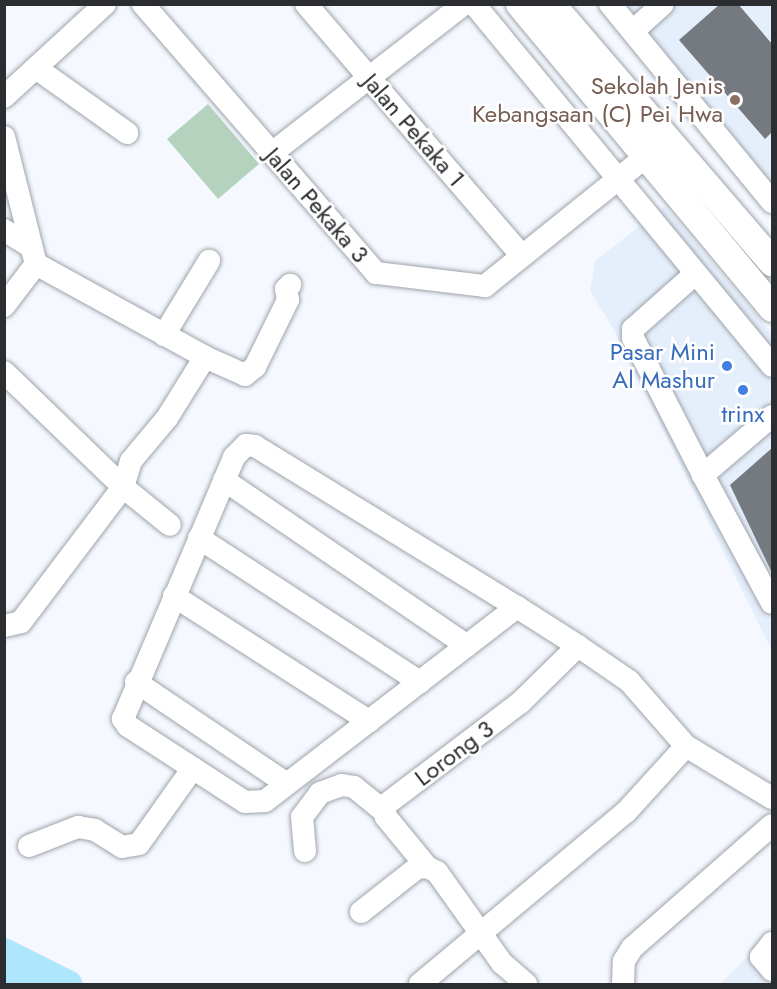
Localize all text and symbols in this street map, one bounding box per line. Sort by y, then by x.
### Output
street label: Jalan Pekaka 1 [357,67,471,193]
place label: Sekolah Jenis Kebangsaan (C) Pei Hwa [472,72,723,128]
marker: Sekolah Jenis Kebangsaan (C) Pei Hwa [728,93,742,107]
street label: Jalan Pekaka 3 [259,141,375,269]
place label: Pasar Mini Al Mashur [610,338,715,394]
marker: Pasar Mini Al Mashur [720,359,734,373]
marker: trinx [736,383,750,397]
place label: trinx [722,400,764,428]
street label: Lorong 3 [409,714,499,792]

